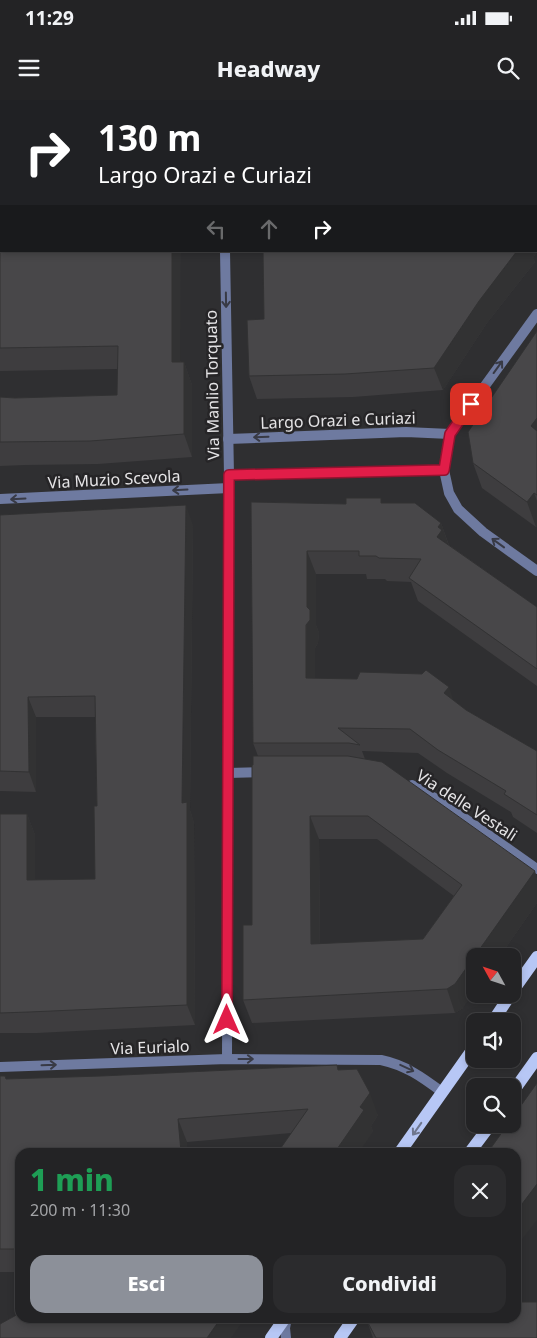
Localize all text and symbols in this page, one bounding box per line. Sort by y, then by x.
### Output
text: 11:29 [25,5,74,31]
text: Headway [217,53,320,83]
icon: menu [15,54,43,82]
icon: search [494,54,522,82]
text: 130 m [98,114,201,161]
icon: right [15,120,80,185]
text: Largo Orazi e Curiazi [98,159,312,189]
icon: left [202,215,230,243]
icon: ahead [255,215,283,243]
icon: right [308,215,336,243]
one-way arrow [221,292,231,308]
street label: Via Manlio Torquato [200,310,224,460]
one-way arrow [493,361,503,375]
pin [450,383,492,425]
icon: arrive [457,390,485,418]
street label: Largo Orazi e Curiazi [260,406,416,434]
one-way arrow [253,433,269,442]
street label: Via Muzio Scevola [47,465,181,493]
one-way arrow [172,486,188,495]
one-way arrow [10,494,26,503]
one-way arrow [492,537,505,548]
street label: Via delle Vestali [412,764,522,846]
north arrow [466,948,521,1002]
map controls [466,948,521,1133]
position arrow [200,993,252,1045]
button: sound [466,1013,521,1068]
street label: Via Eurialo [110,1035,190,1059]
one-way arrow [238,1054,254,1064]
one-way arrow [40,1060,56,1070]
one-way arrow [399,1064,414,1074]
button: search [466,1078,521,1133]
one-way arrow [412,1122,422,1136]
text: 1 min [30,1159,114,1200]
button: close [454,1165,506,1217]
text: 200 m · 11:30 [30,1199,130,1221]
button: Esci [30,1255,263,1313]
button: Condividi [273,1255,506,1313]

